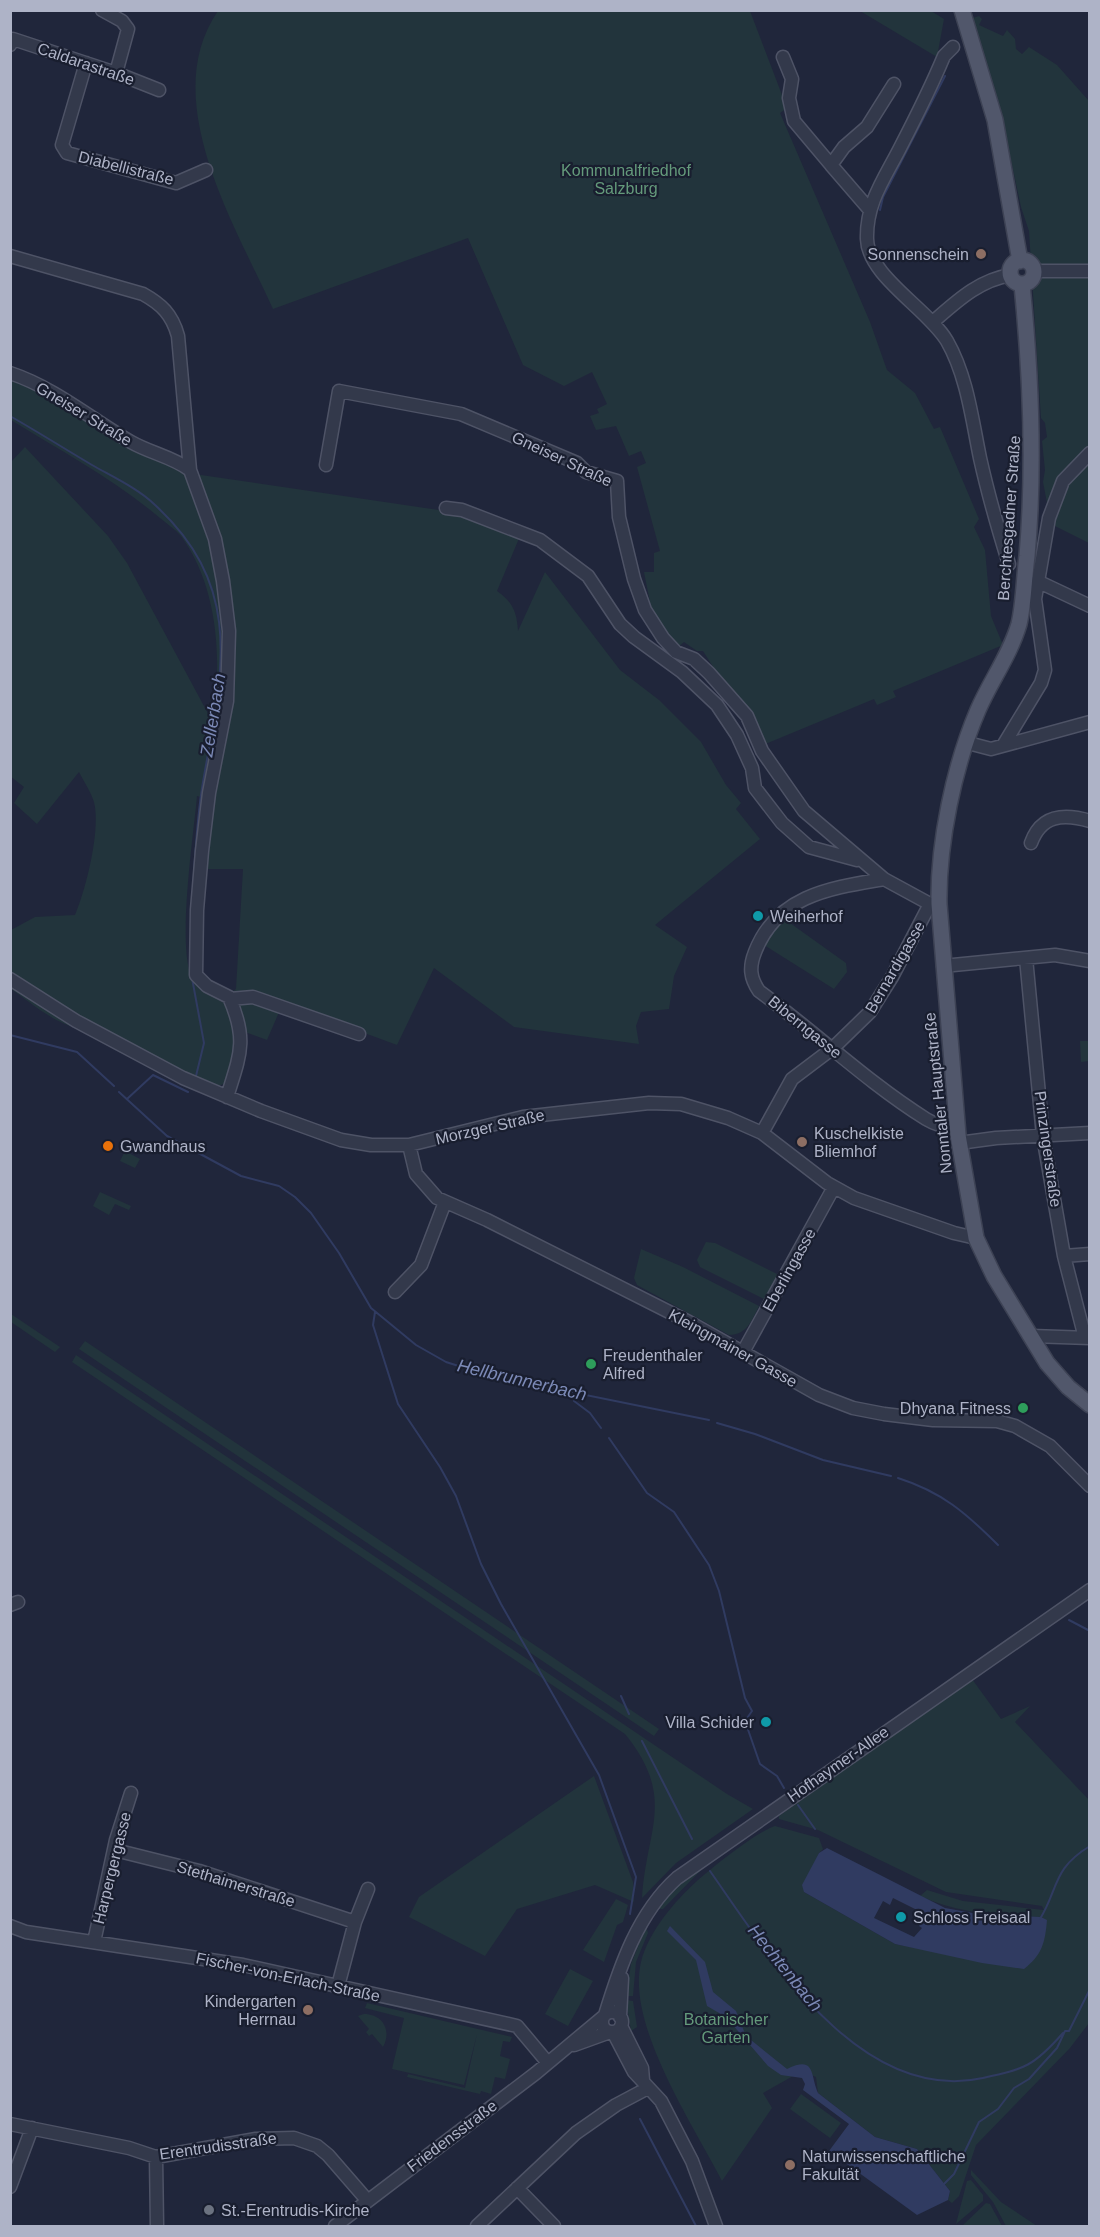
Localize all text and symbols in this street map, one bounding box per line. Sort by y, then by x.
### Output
street label: Caldarastraße [35,39,137,89]
street label: Diabellistraße [76,148,176,188]
park label: Kommunalfriedhof Salzburg [561,162,691,197]
place label: Sonnenschein [868,246,969,263]
marker: Sonnenschein [974,247,988,261]
street label: Gneiser Straße [33,379,135,449]
street label: Gneiser Straße [509,428,615,490]
street label: Berchtesgadner Straße [995,435,1023,601]
water label: Zellerbach [196,672,229,759]
place label: Weiherhof [770,908,843,925]
marker: Weiherhof [751,909,765,923]
street label: Bernardigasse [862,918,928,1016]
street label: Biberngasse [765,992,845,1062]
street label: Nonntaler Hauptstraße [921,1012,955,1174]
street label: Prinzingerstraße [1031,1090,1065,1208]
street label: Morzger Straße [434,1106,546,1148]
place label: Kuschelkiste Bliemhof [814,1125,904,1160]
marker: Kuschelkiste Bliemhof [795,1135,809,1149]
place label: Gwandhaus [120,1138,205,1155]
marker: Gwandhaus [101,1139,115,1153]
street label: Eberlingasse [759,1225,819,1315]
street label: Kleingmainer Gasse [666,1306,800,1390]
place label: Freudenthaler Alfred [603,1347,703,1382]
water label: Hellbrunnerbach [455,1355,589,1405]
marker: Freudenthaler Alfred [584,1357,598,1371]
place label: Dhyana Fitness [900,1400,1011,1417]
marker: Dhyana Fitness [1016,1401,1030,1415]
place label: Villa Schider [665,1714,755,1731]
marker: Villa Schider [759,1715,773,1729]
street label: Hofhaymer-Allee [784,1723,892,1805]
street label: Harpergergasse [90,1810,134,1926]
street label: Stethaimerstraße [175,1858,297,1910]
place label: Schloss Freisaal [913,1909,1030,1926]
marker: Schloss Freisaal [894,1910,908,1924]
water label: Hechtenbach [744,1920,826,2016]
street label: Fischer-von-Erlach-Straße [194,1949,382,2005]
place label: Kindergarten Herrnau [204,1993,296,2028]
marker: Kindergarten Herrnau [301,2003,315,2017]
park label: Botanischer Garten [684,2011,769,2046]
street label: Friedensstraße [404,2097,500,2175]
street label: Erentrudisstraße [158,2129,278,2163]
place label: Naturwissenschaftliche Fakultät [802,2148,966,2183]
marker: Naturwissenschaftliche Fakultät [783,2158,797,2172]
place label: St.-Erentrudis-Kirche [221,2202,370,2219]
marker: St.-Erentrudis-Kirche [202,2203,216,2217]

